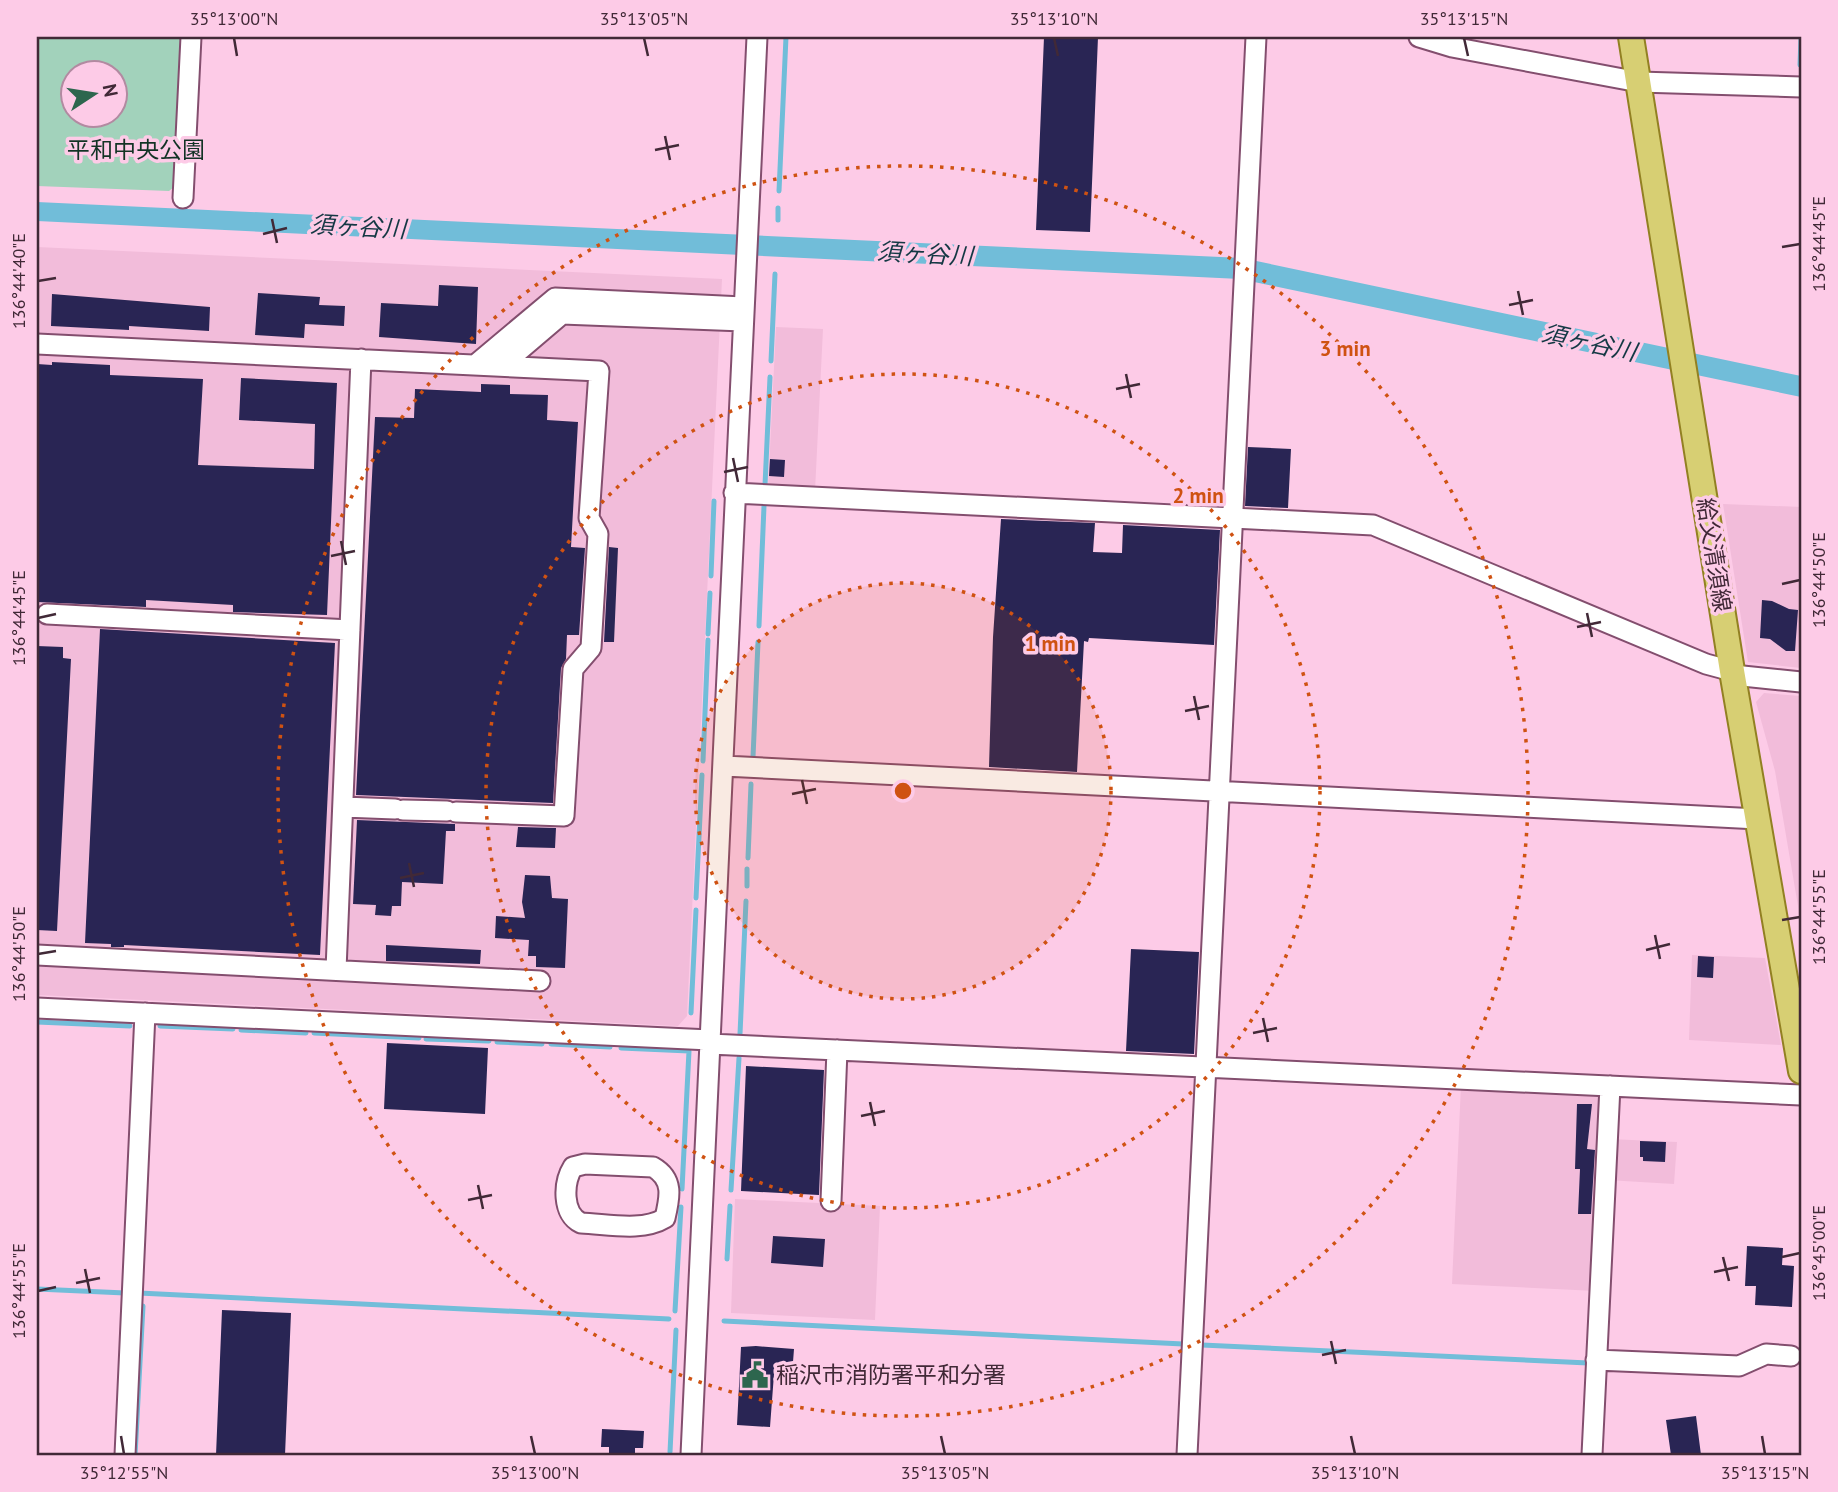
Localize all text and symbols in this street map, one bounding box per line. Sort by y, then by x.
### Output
text: 35°13'00"N [190,7,278,30]
text: 35°13'05"N [600,7,688,30]
text: 35°13'10"N [1010,7,1098,30]
text: 35°13'15"N [1420,7,1508,30]
north arrow [60,60,130,130]
text: N [98,82,124,99]
park label: 平和中央公園 [67,135,205,164]
text: 136°44'45"E [1807,196,1830,292]
water label: 須ヶ谷川 [309,209,410,245]
text: 136°44'40"E [7,233,30,329]
water label: 須ヶ谷川 [876,236,977,272]
water label: 須ヶ谷川 [1539,317,1642,368]
text: 3 min [1319,335,1371,362]
text: 2 min [1172,482,1224,509]
street label: 給父清須線 [1691,496,1738,614]
text: 136°44'50"E [1807,532,1830,628]
text: 136°44'45"E [7,570,30,666]
text: 1 min [1024,630,1076,657]
centre of rings [891,779,915,803]
text: 136°44'55"E [1807,869,1830,965]
text: 136°44'50"E [7,906,30,1002]
text: 136°45'00"E [1807,1205,1830,1301]
text: 136°44'55"E [7,1243,30,1339]
public building icon: 稲沢市消防署平和分署 [740,1360,770,1390]
place label: 稲沢市消防署平和分署 [776,1360,1006,1389]
text: 35°12'55"N [80,1461,168,1484]
text: 35°13'00"N [491,1461,579,1484]
text: 35°13'05"N [901,1461,989,1484]
text: 35°13'10"N [1311,1461,1399,1484]
text: 35°13'15"N [1721,1461,1809,1484]

